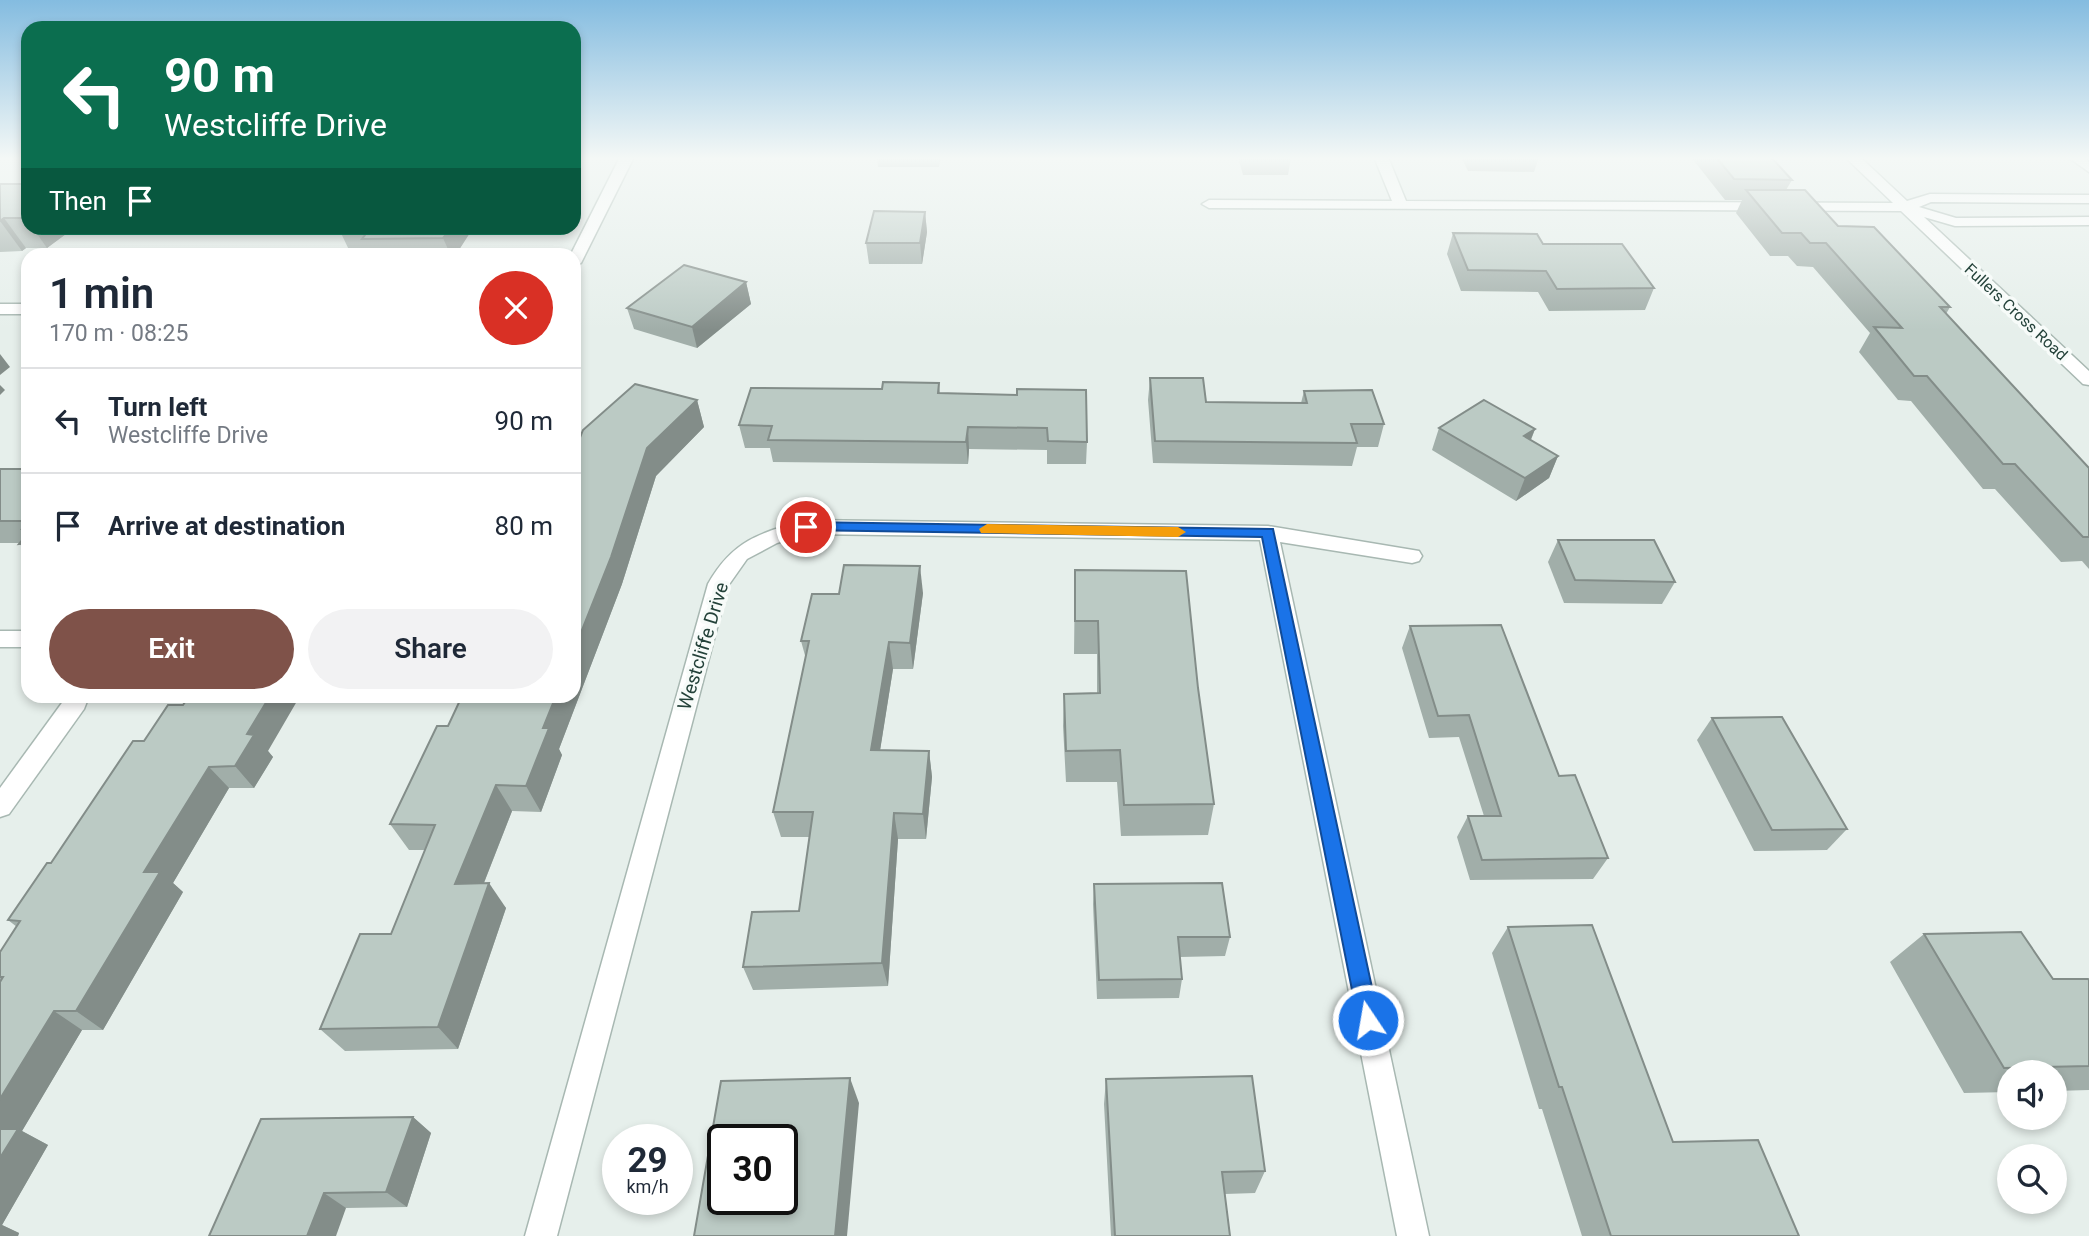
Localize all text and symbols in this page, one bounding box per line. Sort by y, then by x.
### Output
text: 90 m [164,47,275,104]
icon: left [49,49,140,140]
text: Westcliffe Drive [164,106,387,144]
icon: arrive [121,182,159,220]
text: Then [49,186,107,216]
street label: Fullers Cross Road [1961,260,2071,364]
text: 1 min [49,269,154,318]
button: close [479,271,553,345]
text: 170 m · 08:25 [49,320,188,347]
text: Turn left [108,392,207,422]
icon: left [49,402,87,440]
text: 90 m [495,406,553,436]
text: Westcliffe Drive [108,422,268,449]
pin [776,497,836,557]
icon: arrive [49,507,87,545]
icon: arrive [787,508,825,546]
text: Arrive at destination [108,511,345,541]
text: 80 m [495,511,553,541]
street label: Westcliffe Drive [673,579,733,713]
button: Exit [49,609,294,689]
button: Share [308,609,553,689]
position arrow [1331,983,1405,1057]
map controls [1997,1060,2067,1214]
button: sound [1997,1060,2067,1130]
speed limit sign: 30 [707,1124,798,1215]
text: 29 [627,1140,668,1181]
button: search [1997,1144,2067,1214]
text: km/h [626,1176,669,1197]

